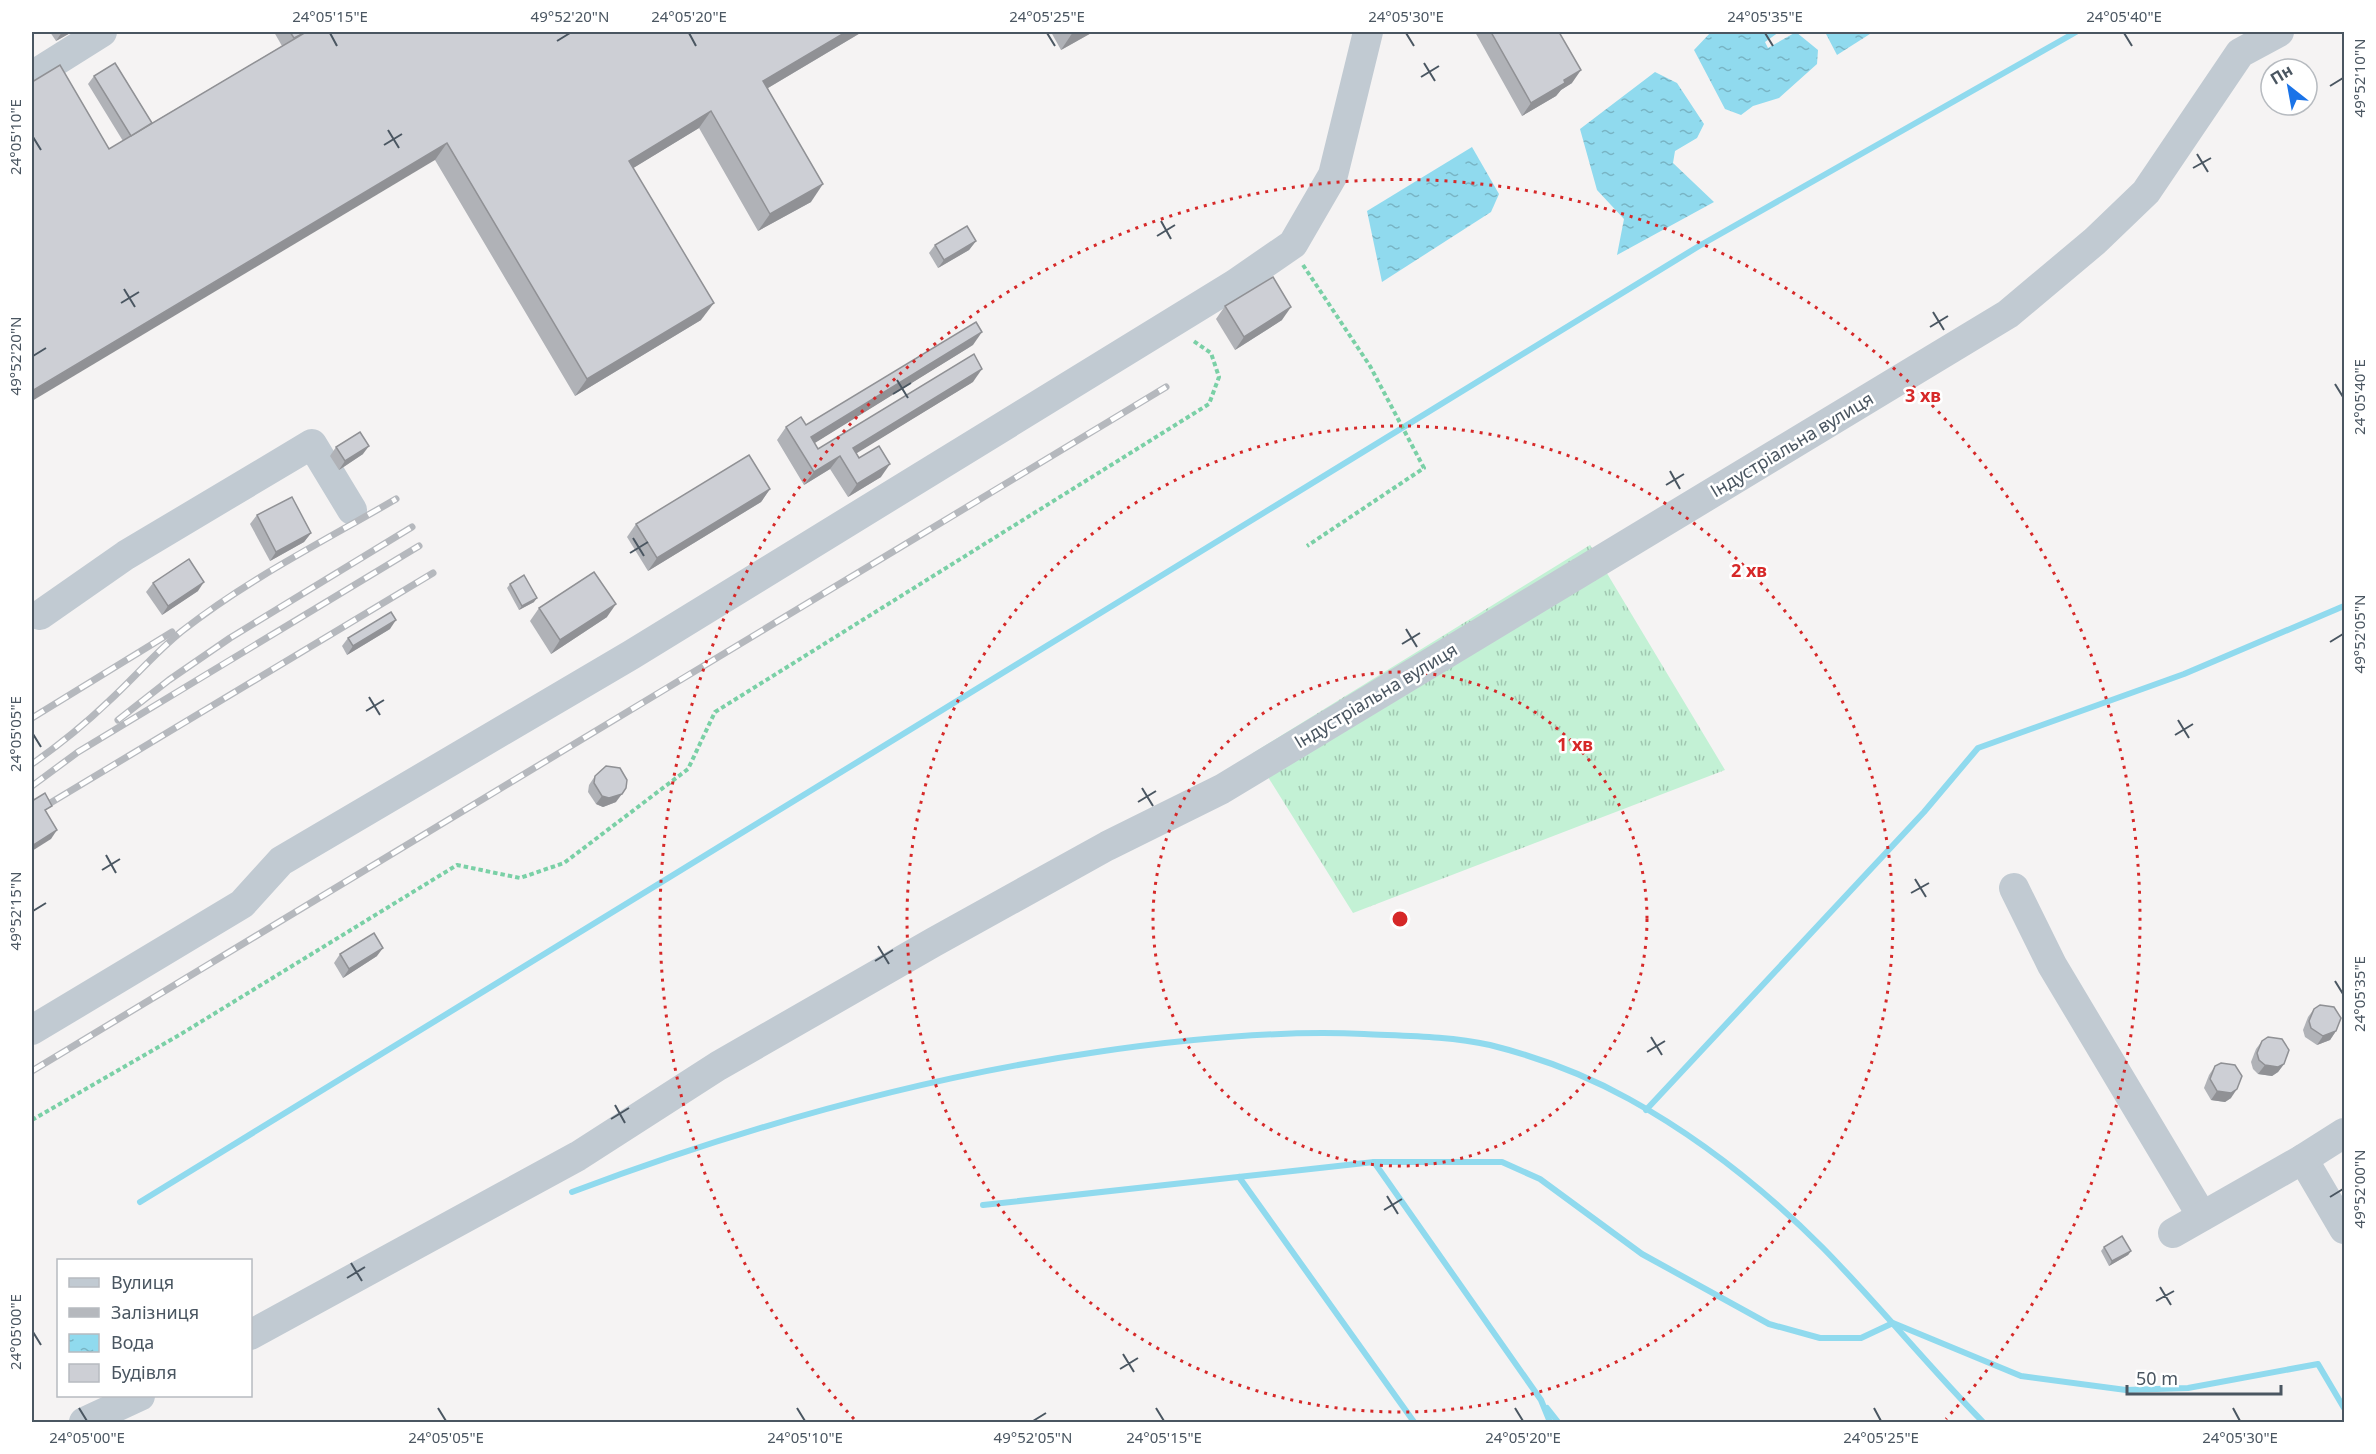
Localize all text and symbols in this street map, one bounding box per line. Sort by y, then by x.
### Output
text: 24°05'15"E [292,6,368,26]
text: 49°52'20"N [531,6,609,26]
text: 24°05'20"E [651,6,727,26]
text: 24°05'25"E [1009,6,1085,26]
text: 24°05'30"E [1368,6,1444,26]
text: 24°05'35"E [1727,6,1803,26]
text: 24°05'40"E [2086,6,2162,26]
text: 49°52'10"N [2349,39,2369,117]
north arrow [2259,57,2319,117]
text: Пн [2266,59,2297,89]
text: 24°05'10"E [5,99,25,175]
text: 49°52'20"N [5,317,25,395]
text: 24°05'40"E [2349,359,2369,435]
text: 3 хв [1905,383,1941,407]
street label: Індустріальна вулиця [1706,386,1877,502]
text: 2 хв [1731,558,1767,582]
text: 49°52'05"N [2349,595,2369,673]
street label: Індустріальна вулиця [1290,637,1461,753]
text: 24°05'05"E [5,696,25,772]
text: 1 хв [1557,732,1593,756]
text: 49°52'15"N [5,872,25,950]
centre of rings [1390,909,1410,929]
text: 24°05'35"E [2349,956,2369,1032]
text: 49°52'00"N [2349,1150,2369,1228]
legend [57,1259,252,1397]
text: Вулиця [111,1270,174,1294]
text: 24°05'00"E [5,1294,25,1370]
text: Залізниця [111,1300,199,1324]
text: Вода [111,1330,154,1354]
scale bar [2127,1358,2282,1396]
text: Будівля [111,1360,177,1384]
text: 50 m [2136,1366,2178,1390]
text: 24°05'00"E [49,1427,125,1447]
text: 24°05'05"E [408,1427,484,1447]
text: 24°05'10"E [767,1427,843,1447]
text: 49°52'05"N [994,1427,1072,1447]
text: 24°05'15"E [1126,1427,1202,1447]
text: 24°05'20"E [1485,1427,1561,1447]
text: 24°05'25"E [1843,1427,1919,1447]
text: 24°05'30"E [2202,1427,2278,1447]

